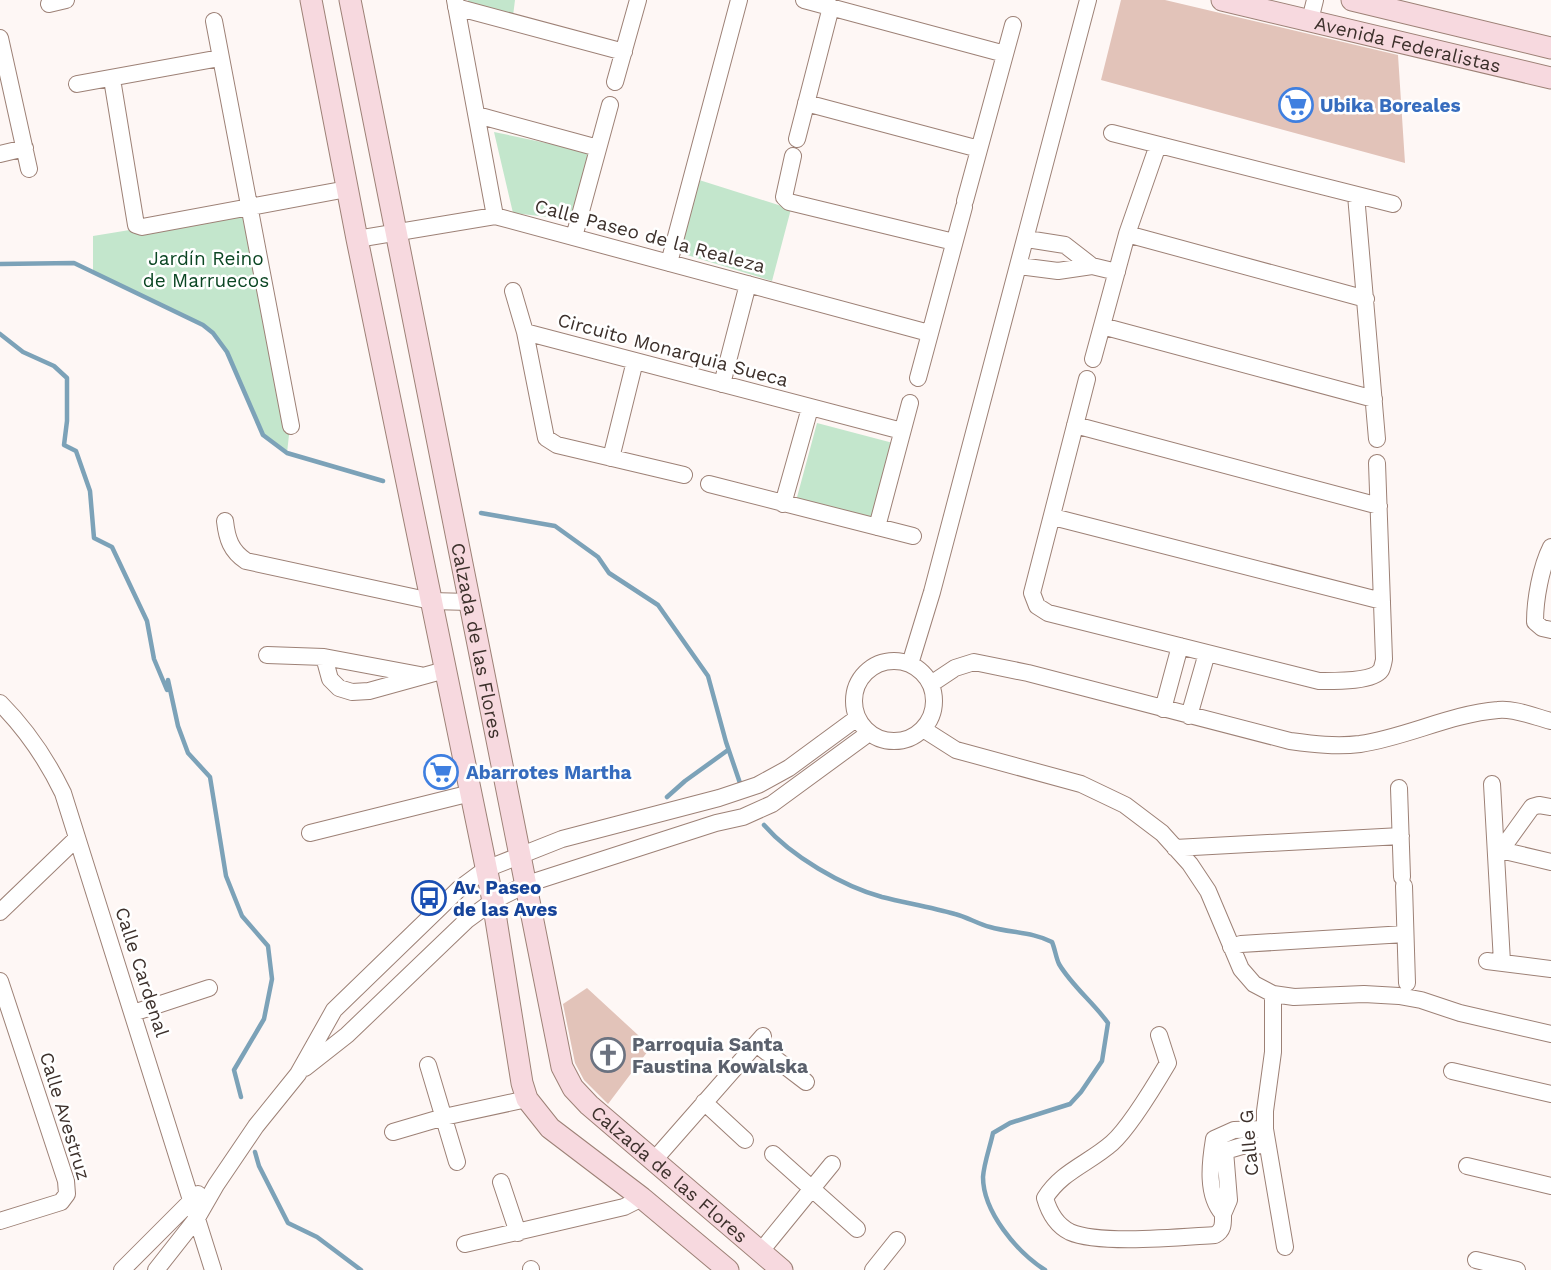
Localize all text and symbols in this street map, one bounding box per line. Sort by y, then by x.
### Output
street label: Avenida Federalistas [1312,11,1503,77]
supermarket icon: Ubika Boreales [1277,86,1315,124]
place label: Ubika Boreales [1320,94,1461,117]
street label: Calle Paseo de la Realeza [532,194,768,278]
park label: Jardín Reino de Marruecos [143,247,269,292]
street label: Circuito Monarquia Sueca [555,308,791,392]
street label: Calzada de las Flores [447,541,508,740]
supermarket icon: Abarrotes Martha [422,753,460,791]
place label: Abarrotes Martha [466,761,632,784]
place label: Av. Paseo de las Aves [453,876,557,921]
bus stop icon: Av. Paseo de las Aves [410,879,448,917]
street label: Calle Cardenal [110,904,174,1040]
place label: Parroquia Santa Faustina Kowalska [632,1033,808,1078]
church icon: Parroquia Santa Faustina Kowalska [589,1036,627,1074]
street label: Calle Avestruz [35,1049,95,1183]
street label: Calzada de las Flores [587,1101,753,1247]
street label: Calle G [1235,1109,1263,1177]

